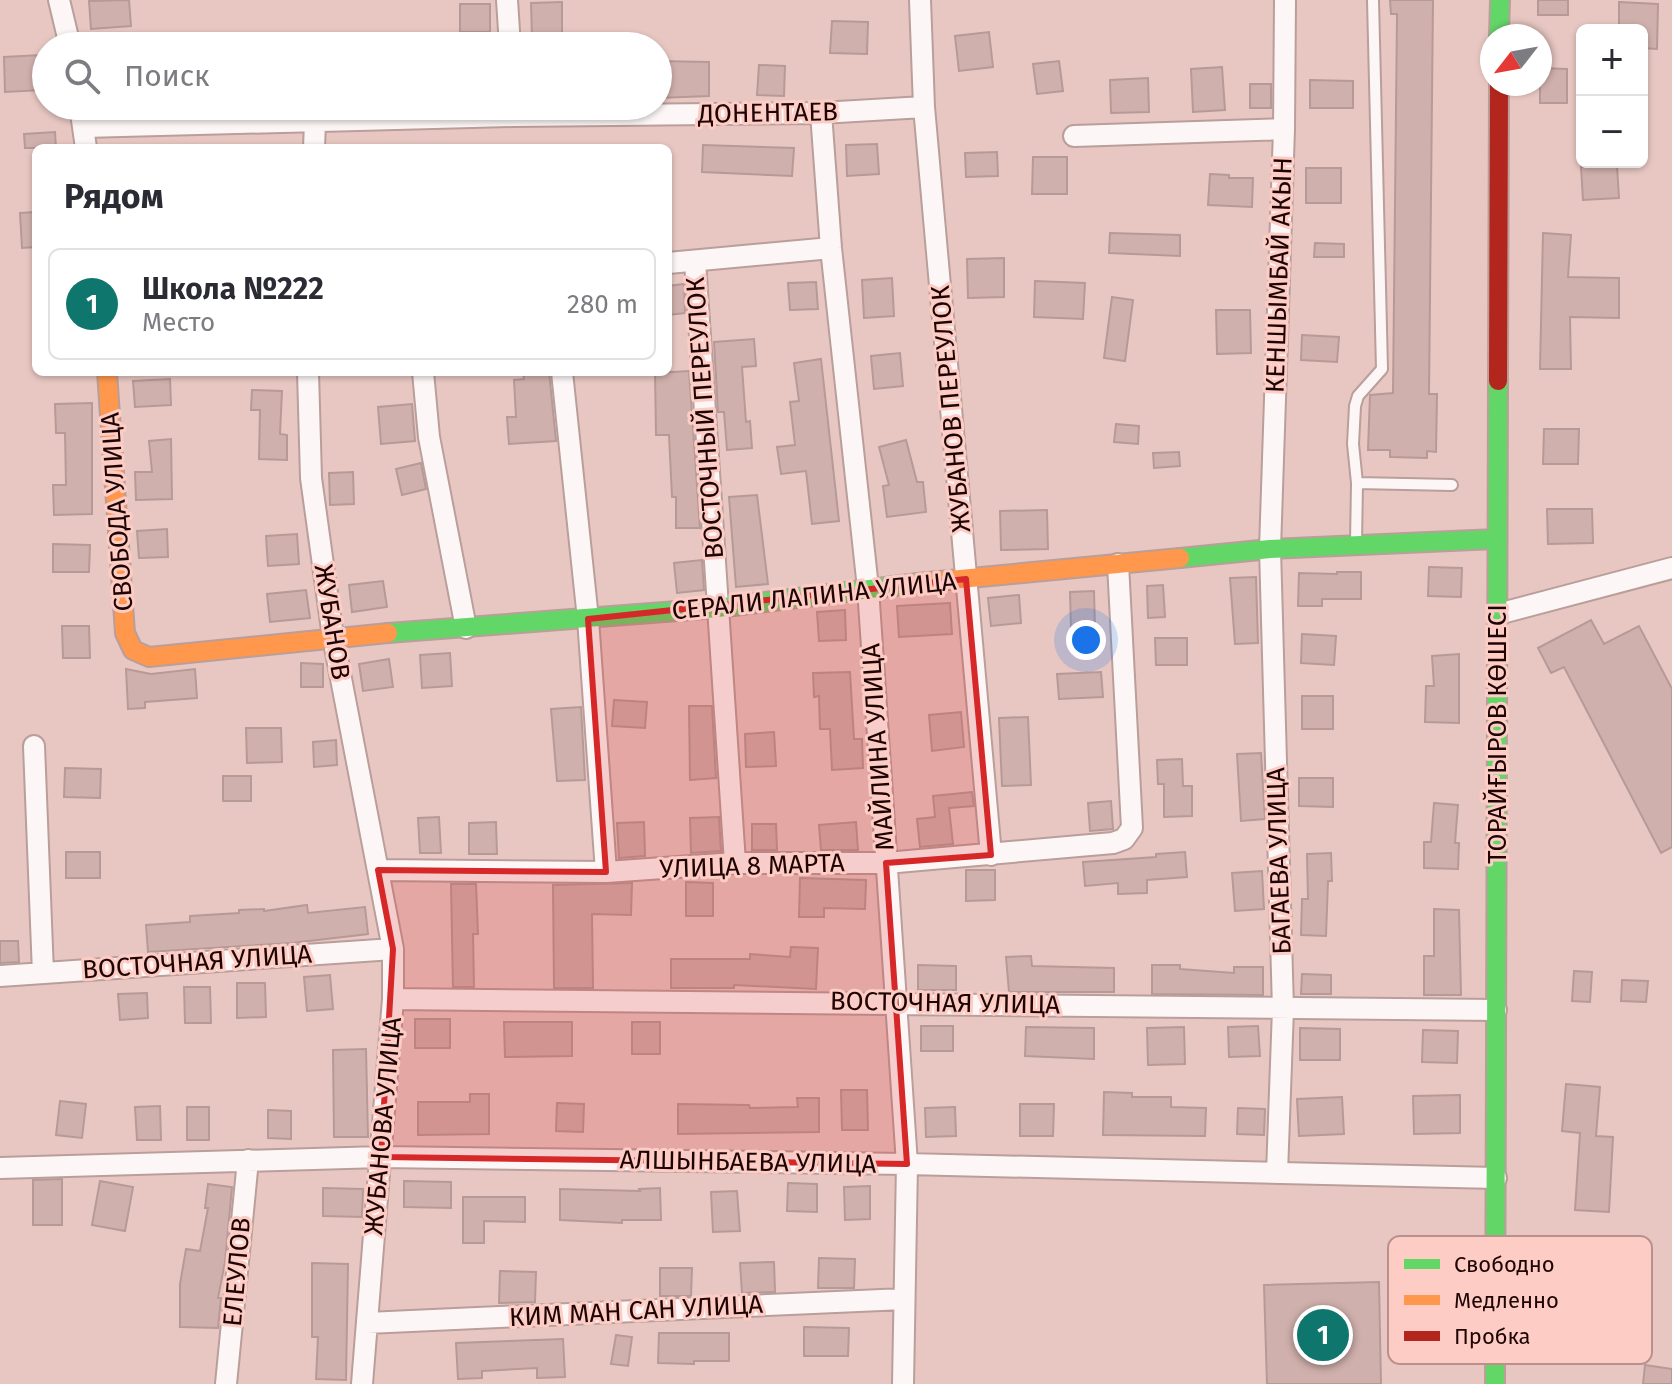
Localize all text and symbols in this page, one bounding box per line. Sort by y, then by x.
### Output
north arrow [1480,24,1552,96]
map controls [1576,24,1648,168]
button: + [1576,24,1648,96]
search box [32,32,672,120]
icon: search [60,54,104,98]
text: Поиск [124,58,210,94]
street label: ДОНЕНТАЕВ [697,96,838,130]
button: − [1576,96,1648,168]
street label: КЕНШЫМБАЙ АКЫН [1259,157,1299,393]
text: Рядом [64,176,163,217]
text: Школа №222 [142,271,324,307]
street label: ВОСТОЧНЫЙ ПЕРЕУЛОК [680,275,730,560]
street label: ЖУБАНОВ ПЕРЕУЛОК [925,284,977,534]
text: 1 [86,289,98,320]
text: 280 m [567,289,638,320]
text: Место [142,307,215,338]
street label: СВОБОДА УЛИЦА [95,411,139,613]
street label: ЖУБАНОВ [308,562,356,682]
street label: СЕРАЛИ ЛАПИНА УЛИЦА [670,566,958,626]
street label: ТОРАЙҒЫРОВ КӨШЕСІ [1482,604,1513,864]
your location [1066,620,1106,660]
street label: МАЙЛИНА УЛИЦА [855,642,901,852]
street label: БАГАЕВА УЛИЦА [1260,767,1298,955]
street label: УЛИЦА 8 МАРТА [659,847,845,885]
street label: ВОСТОЧНАЯ УЛИЦА [81,938,313,985]
street label: ВОСТОЧНАЯ УЛИЦА [830,985,1060,1021]
street label: ЖУБАНОВА УЛИЦА [358,1016,408,1236]
street label: АЛШЫНБАЕВА УЛИЦА [619,1144,877,1180]
street label: ЕЛЕУЛОВ [217,1216,257,1328]
legend [1388,1236,1652,1364]
text: Свободно [1454,1251,1555,1278]
text: Медленно [1454,1287,1559,1314]
street label: КИМ МАН САН УЛИЦА [508,1289,764,1333]
pin: 1 [1297,1305,1349,1365]
text: Пробка [1454,1323,1531,1350]

